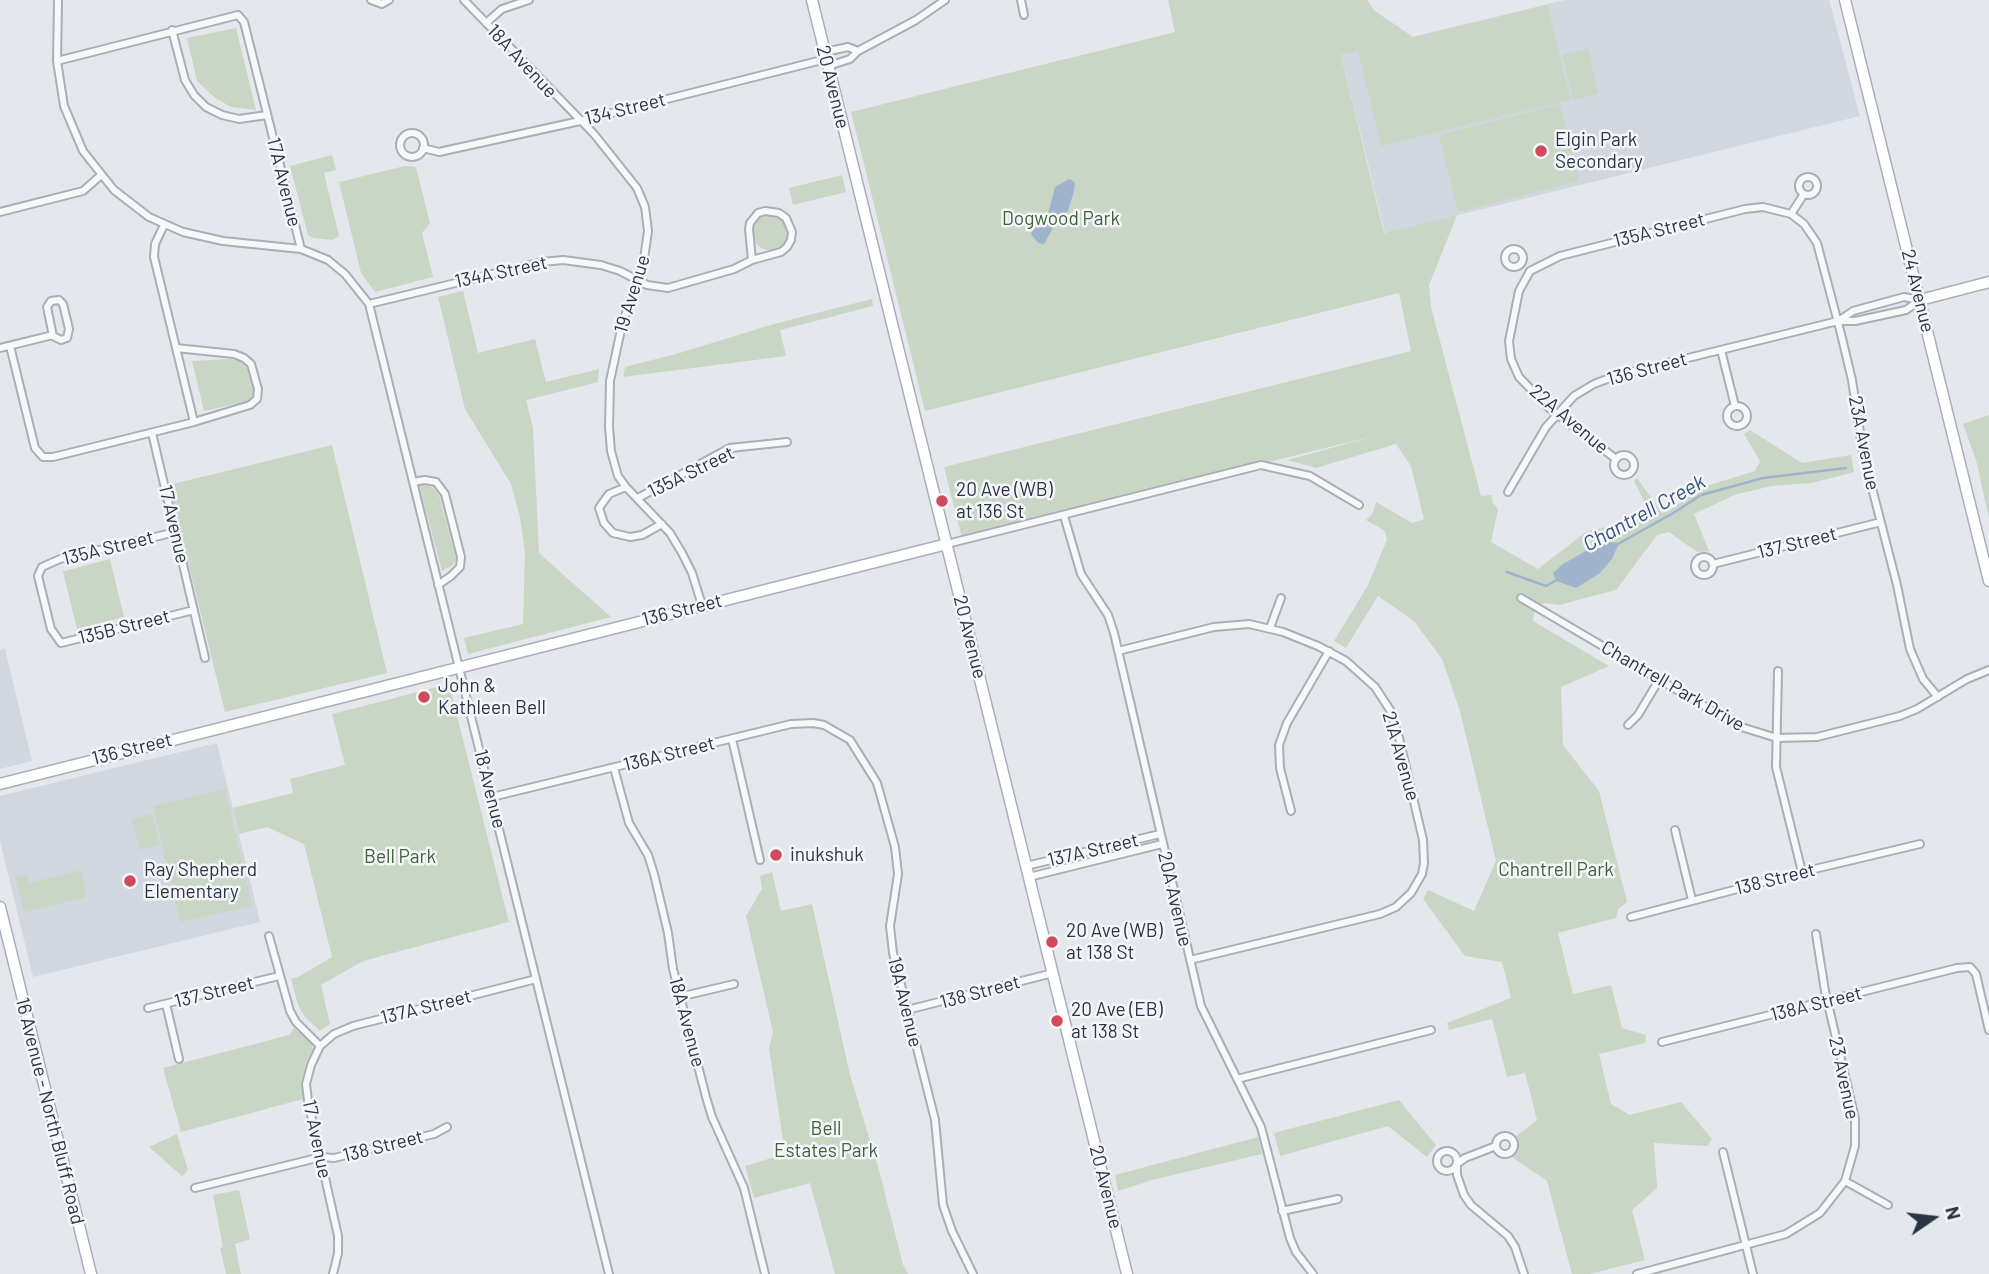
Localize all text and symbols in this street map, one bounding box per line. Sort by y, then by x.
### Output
street label: 18A Avenue [482,19,562,103]
street label: 20 Avenue [812,43,854,131]
street label: 134 Street [582,88,668,130]
place label: Elgin Park Secondary [1555,129,1643,173]
street label: 17A Avenue [262,135,306,229]
marker: Elgin Park Secondary [1533,143,1549,159]
park label: Dogwood Park [1002,208,1120,230]
street label: 135A Street [1611,208,1707,252]
street label: 24 Avenue [1897,247,1939,335]
street label: 134A Street [453,251,549,293]
street label: 19 Avenue [609,252,655,336]
street label: 136 Street [1604,347,1690,391]
street label: 22A Avenue [1525,379,1613,459]
street label: 23A Avenue [1844,394,1884,492]
street label: 135A Street [644,441,738,503]
water label: Chantrell Creek [1578,469,1710,557]
place label: 20 Ave (WB) at 136 St [956,479,1053,523]
street label: 17 Avenue [154,483,194,565]
marker: 20 Ave (WB) at 136 St [934,493,950,509]
street label: 137 Street [1755,522,1839,564]
street label: 135A Street [60,526,156,570]
street label: 136 Street [640,589,724,631]
street label: 20 Avenue [949,593,991,681]
street label: 135B Street [76,605,172,649]
street label: Chantrell Park Drive [1597,636,1749,736]
place label: John & Kathleen Bell [438,675,546,719]
marker: John & Kathleen Bell [416,689,432,705]
street label: 21A Avenue [1377,709,1425,803]
street label: 136 Street [90,728,174,770]
street label: 136A Street [621,732,717,776]
street label: 18 Avenue [469,747,511,831]
street label: 137A Street [1045,828,1141,872]
place label: inukshuk [790,844,864,866]
park label: Bell Park [364,846,436,868]
marker: inukshuk [768,847,784,863]
street label: 20A Avenue [1153,849,1197,949]
street label: 138 Street [1732,858,1818,900]
place label: Ray Shepherd Elementary [144,859,257,903]
park label: Chantrell Park [1498,859,1614,881]
marker: Ray Shepherd Elementary [122,873,138,889]
place label: 20 Ave (WB) at 138 St [1066,920,1163,964]
marker: 20 Ave (WB) at 138 St [1044,934,1060,950]
street label: 19A Avenue [883,954,927,1050]
street label: 138 Street [937,970,1023,1014]
street label: 137 Street [172,971,256,1013]
street label: 18A Avenue [664,974,710,1070]
street label: 138A Street [1768,982,1864,1026]
street label: 137A Street [378,985,474,1029]
street label: 16 Avenue - North Bluff Road [11,995,89,1227]
place label: 20 Ave (EB) at 138 St [1071,999,1163,1043]
marker: 20 Ave (EB) at 138 St [1049,1013,1065,1029]
street label: 23 Avenue [1824,1035,1864,1121]
street label: 17 Avenue [298,1098,336,1180]
park label: Bell Estates Park [774,1118,878,1162]
street label: 138 Street [340,1125,426,1167]
street label: 20 Avenue [1085,1143,1127,1231]
north arrow [1898,1183,1968,1253]
text: N [1941,1204,1967,1222]

